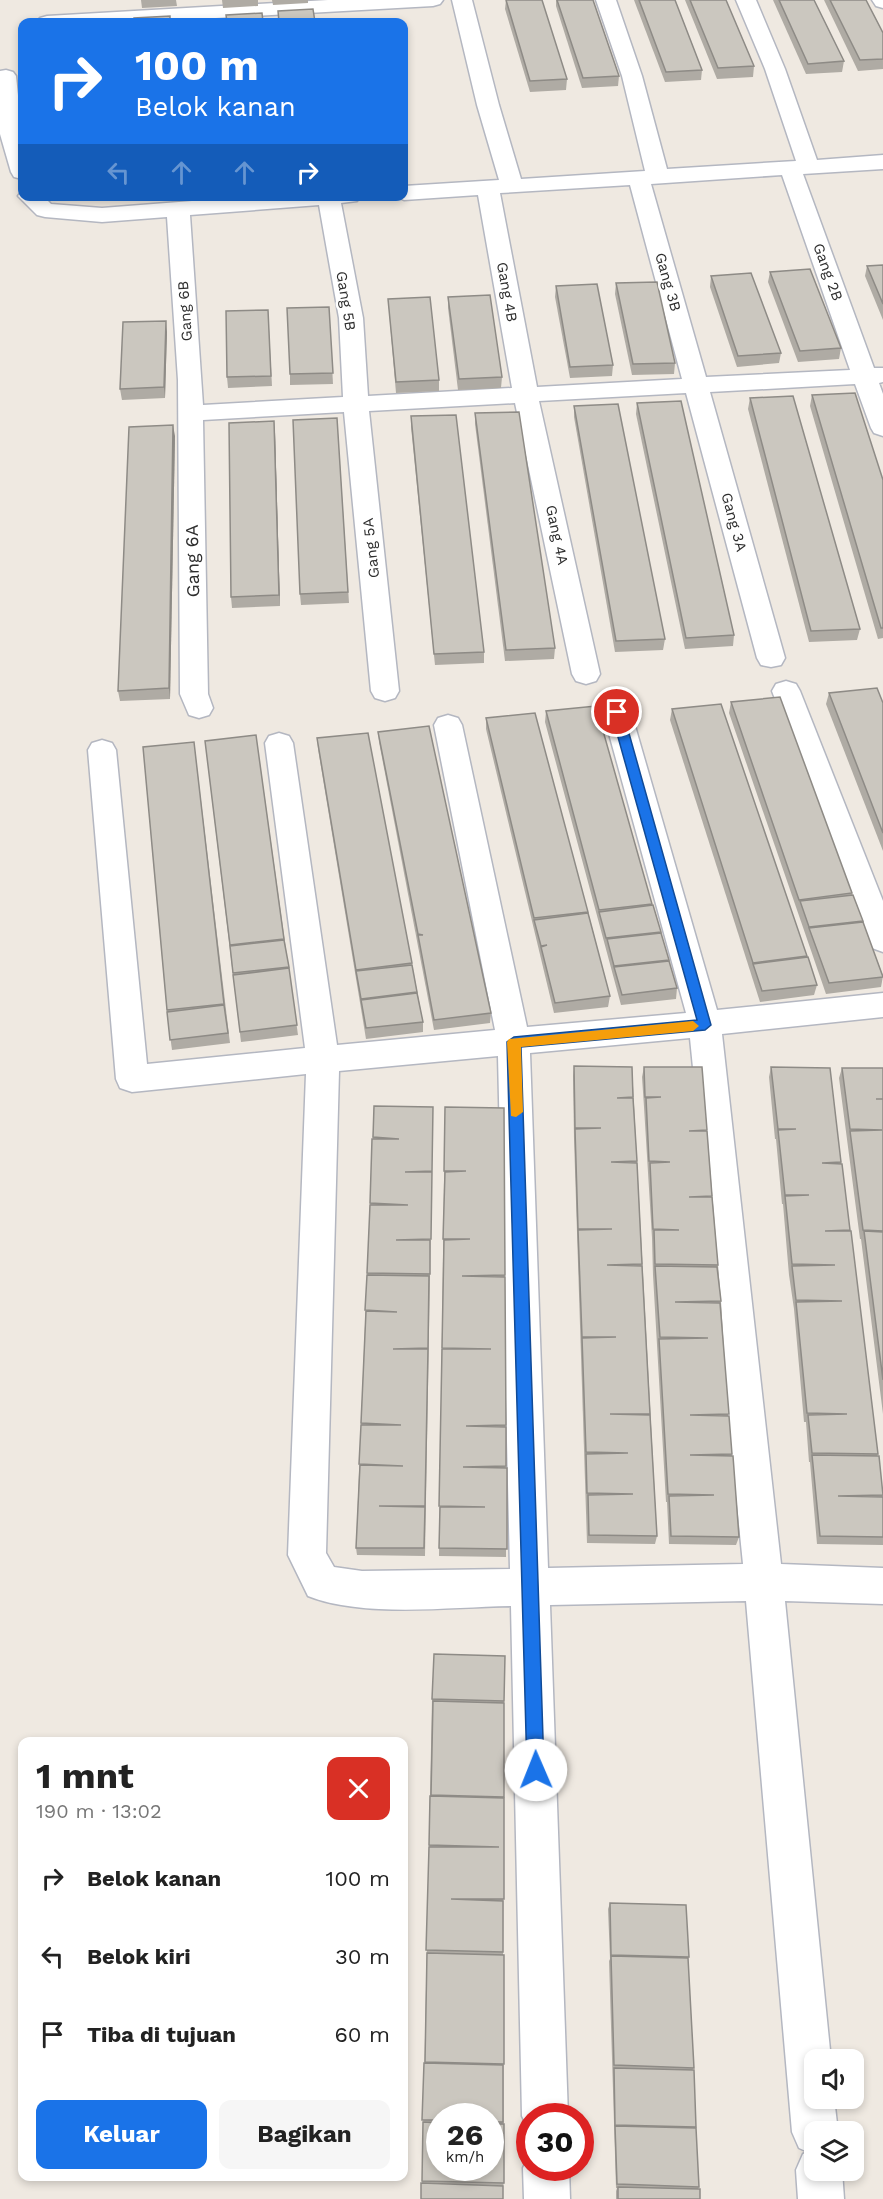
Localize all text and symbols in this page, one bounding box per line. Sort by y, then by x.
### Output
text: 100 m [135,41,259,90]
icon: right [36,42,114,120]
text: Belok kanan [135,91,296,123]
icon: left [102,156,135,189]
icon: ahead [165,156,198,189]
icon: ahead [228,156,261,189]
icon: right [291,156,324,189]
street label: Gang 2B [809,241,847,303]
street label: Gang 3B [651,251,685,313]
street label: Gang 4B [493,261,521,323]
street label: Gang 5B [332,270,360,332]
street label: Gang 6B [174,280,196,342]
street label: Gang 3A [717,491,751,554]
street label: Gang 4A [542,503,572,567]
street label: Gang 5A [359,517,383,579]
street label: Gang 6A [181,524,203,598]
pin [591,686,642,737]
icon: arrive [600,695,633,728]
position arrow [504,1738,568,1802]
text: 1 mnt [36,1755,134,1797]
button: close [327,1757,390,1820]
text: 190 m · 13:02 [36,1799,162,1823]
icon: right [36,1862,69,1895]
text: Belok kanan [87,1866,221,1891]
text: 100 m [326,1866,390,1891]
icon: left [36,1940,69,1973]
text: Belok kiri [87,1944,191,1969]
text: 30 m [335,1944,390,1969]
icon: arrive [36,2018,69,2051]
text: Tiba di tujuan [87,2022,236,2047]
text: 60 m [334,2022,390,2047]
map controls [804,2049,864,2181]
button: sound [804,2049,864,2109]
button: Keluar [36,2100,207,2169]
button: Bagikan [219,2100,390,2169]
speed limit sign: 30 [516,2103,594,2181]
text: 26 [447,2117,483,2152]
button: layers [804,2121,864,2181]
text: km/h [446,2148,484,2166]

